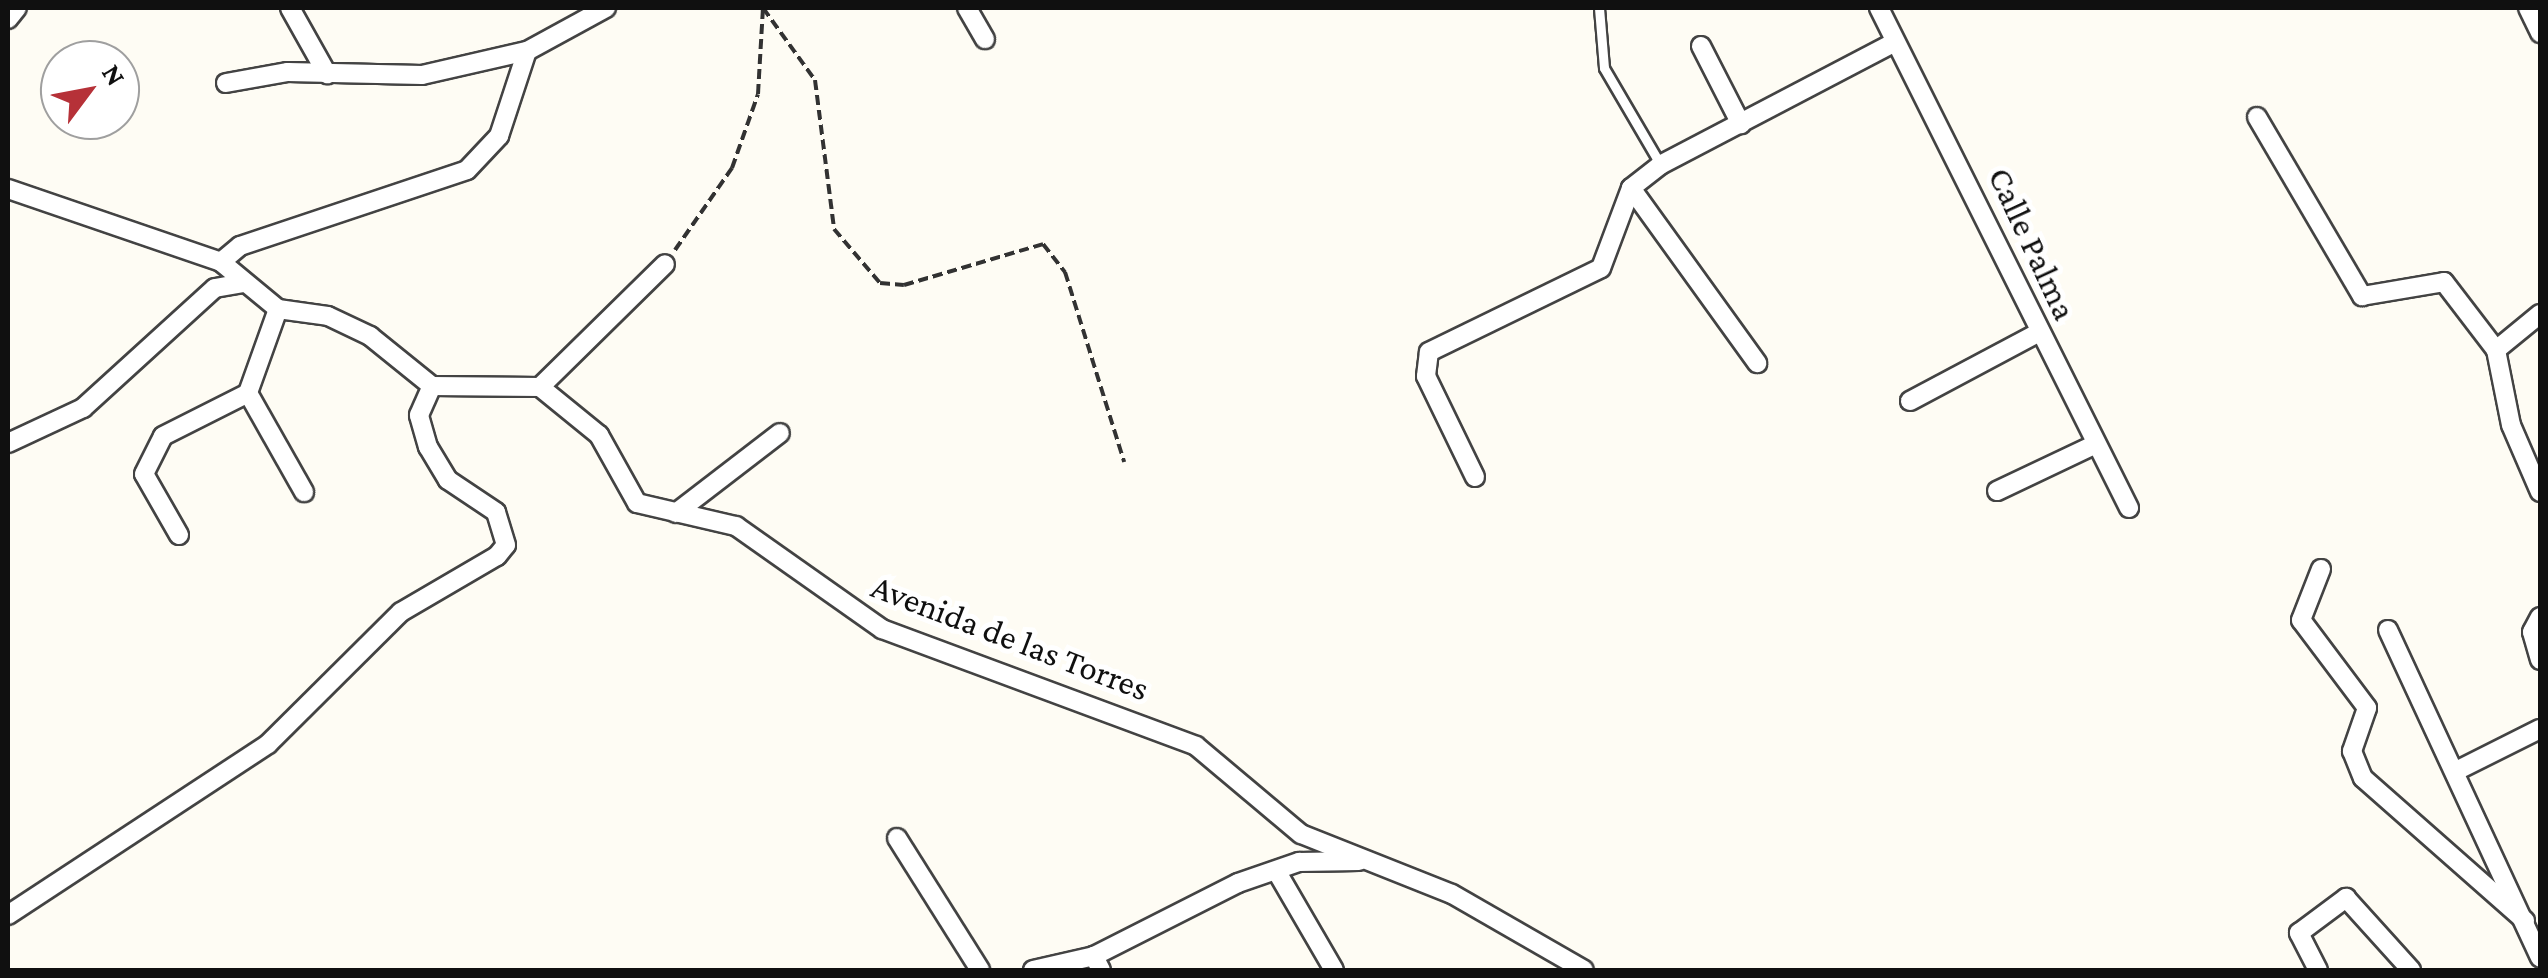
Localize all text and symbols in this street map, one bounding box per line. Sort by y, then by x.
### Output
north arrow [40,40,140,140]
text: N [96,59,132,91]
street label: Calle Palma [1978,161,2086,327]
street label: Avenida de las Torres [865,566,1155,710]

